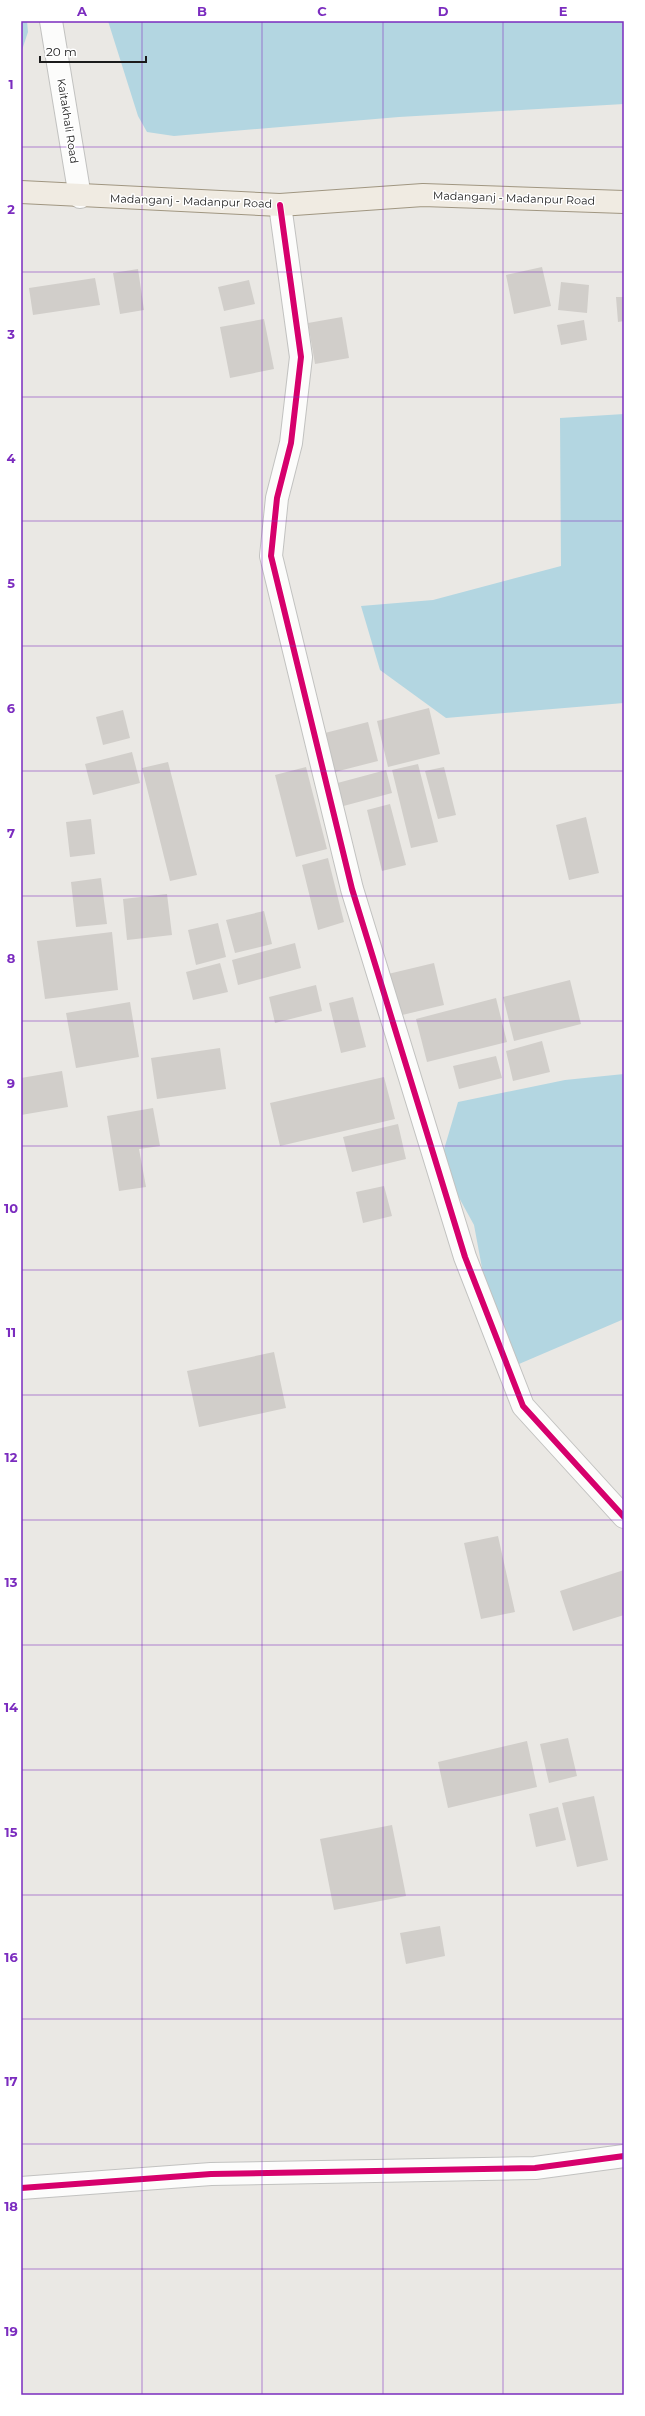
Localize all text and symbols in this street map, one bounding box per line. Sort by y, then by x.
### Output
text: A [76,3,88,19]
text: B [197,3,207,19]
text: C [317,3,327,19]
text: D [438,3,449,19]
text: E [559,3,568,19]
scale bar [40,38,146,64]
text: 20 m [46,44,77,59]
text: 1 [8,76,14,92]
street label: Kaitakhali Road [54,78,82,164]
street label: Madanganj - Madanpur Road [433,188,595,208]
street label: Madanganj - Madanpur Road [110,191,272,211]
text: 2 [7,201,15,217]
text: 3 [6,326,15,342]
text: 4 [7,450,16,466]
text: 5 [7,575,15,591]
text: 6 [7,700,16,716]
text: 7 [7,825,15,841]
text: 8 [7,950,16,966]
text: 9 [7,1075,15,1091]
text: 10 [4,1200,18,1216]
text: 11 [6,1324,16,1340]
text: 12 [5,1449,18,1465]
text: 13 [5,1574,18,1590]
text: 14 [4,1699,18,1715]
text: 15 [5,1824,18,1840]
text: 16 [4,1949,18,1965]
text: 17 [4,2073,18,2089]
text: 18 [4,2198,18,2214]
text: 19 [4,2323,18,2339]

